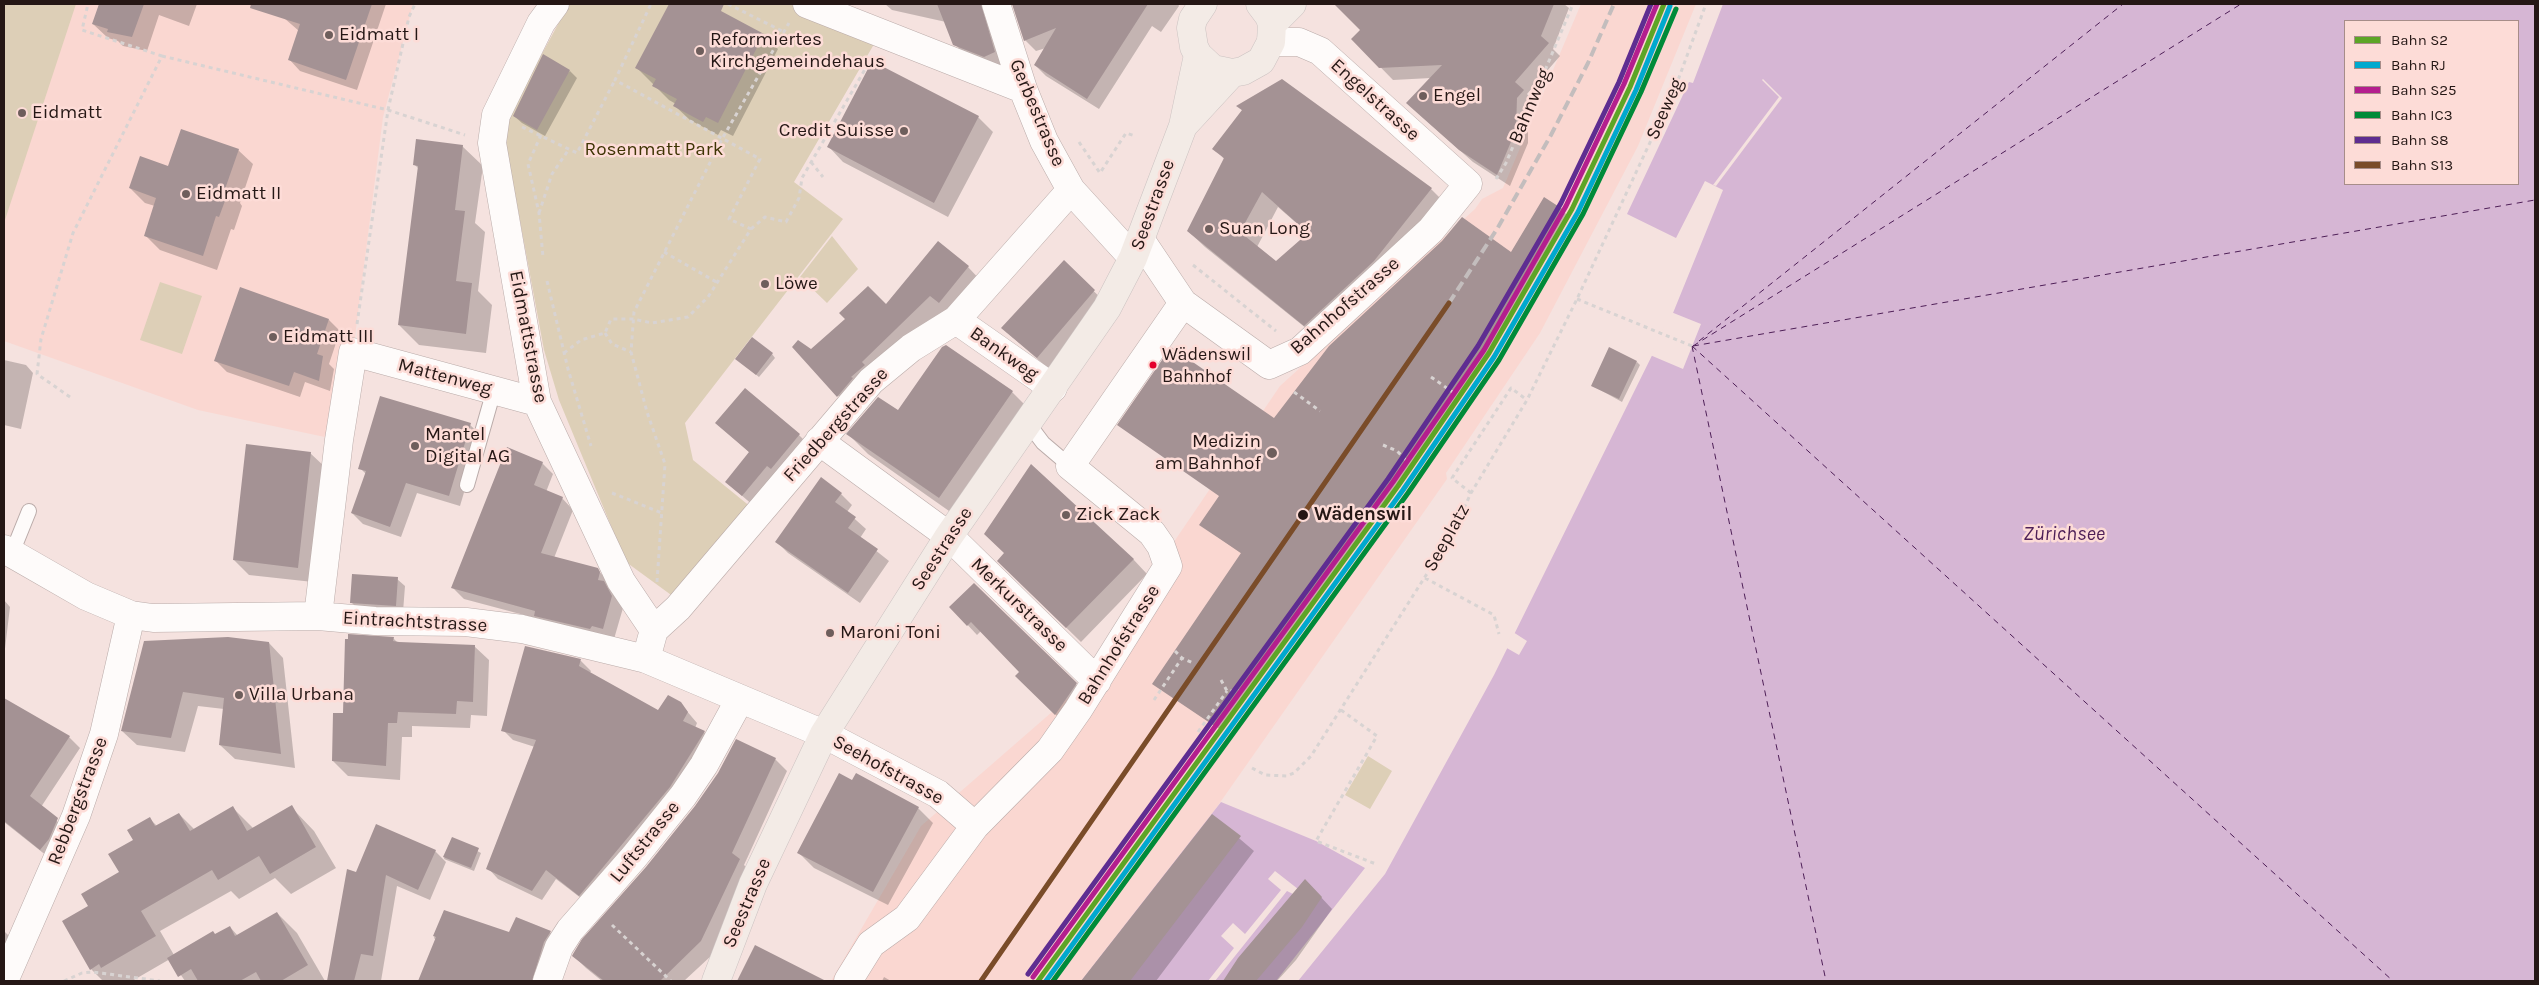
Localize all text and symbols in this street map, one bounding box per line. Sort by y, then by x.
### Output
legend [2344,20,2519,185]
place label: Eidmatt I [339,24,419,46]
marker: Eidmatt I [323,29,335,41]
place label: Reformiertes Kirchgemeindehaus [710,29,885,73]
text: Bahn S2 [2391,31,2448,49]
marker: Reformiertes Kirchgemeindehaus [694,45,706,57]
street label: Engelstrasse [1326,54,1424,146]
street label: Gerbestrasse [1004,56,1070,170]
text: Bahn RJ [2391,56,2446,74]
street label: Bahnweg [1504,65,1556,147]
street label: Seeweg [1641,75,1689,143]
text: Bahn S25 [2391,81,2456,99]
place label: Engel [1433,85,1481,107]
marker: Engel [1417,90,1429,102]
place label: Eidmatt [32,102,102,124]
text: Bahn IC3 [2391,106,2453,124]
marker: Eidmatt [16,107,28,119]
place label: Credit Suisse [779,120,894,142]
marker: Credit Suisse [898,125,910,137]
text: Bahn S8 [2391,131,2449,149]
park label: Rosenmatt Park [585,139,723,161]
street label: Seestrasse [1126,156,1180,254]
text: Bahn S13 [2391,156,2453,174]
place label: Eidmatt II [196,183,281,205]
marker: Eidmatt II [180,188,192,200]
place label: Suan Long [1219,218,1310,240]
marker: Suan Long [1203,223,1215,235]
street label: Bahnhofstrasse [1286,252,1404,360]
street label: Eidmattstrasse [504,269,552,405]
place label: Löwe [775,273,818,295]
marker: Löwe [759,278,771,290]
street label: Bankweg [965,322,1043,386]
place label: Eidmatt III [283,326,374,348]
marker: Eidmatt III [267,331,279,343]
place label: Wädenswil Bahnhof [1162,344,1251,386]
street label: Mattenweg [396,354,494,400]
marker: Wädenswil Bahnhof [1148,360,1158,370]
street label: Friedbergstrasse [779,363,893,487]
place label: Mantel Digital AG [425,424,510,468]
place label: Medizin am Bahnhof [1155,431,1261,475]
marker: Mantel Digital AG [409,440,421,452]
marker: Medizin am Bahnhof [1265,446,1279,460]
street label: Seeplatz [1419,500,1475,576]
street label: Seestrasse [907,503,977,595]
place label: Zick Zack [1076,504,1160,526]
place label: Wädenswil [1314,504,1412,526]
marker: Wädenswil [1296,508,1310,522]
marker: Zick Zack [1060,509,1072,521]
water label: Zürichsee [2023,522,2105,546]
street label: Merkurstrasse [966,553,1072,657]
street label: Bahnhofstrasse [1073,581,1165,709]
street label: Eintrachtstrasse [342,607,488,637]
place label: Maroni Toni [840,622,941,644]
marker: Maroni Toni [824,627,836,639]
place label: Villa Urbana [249,684,354,706]
marker: Villa Urbana [233,689,245,701]
street label: Seehofstrasse [829,730,947,810]
street label: Rebbergstrasse [43,734,113,868]
street label: Luftstrasse [605,797,685,887]
street label: Seestrasse [718,855,776,951]

